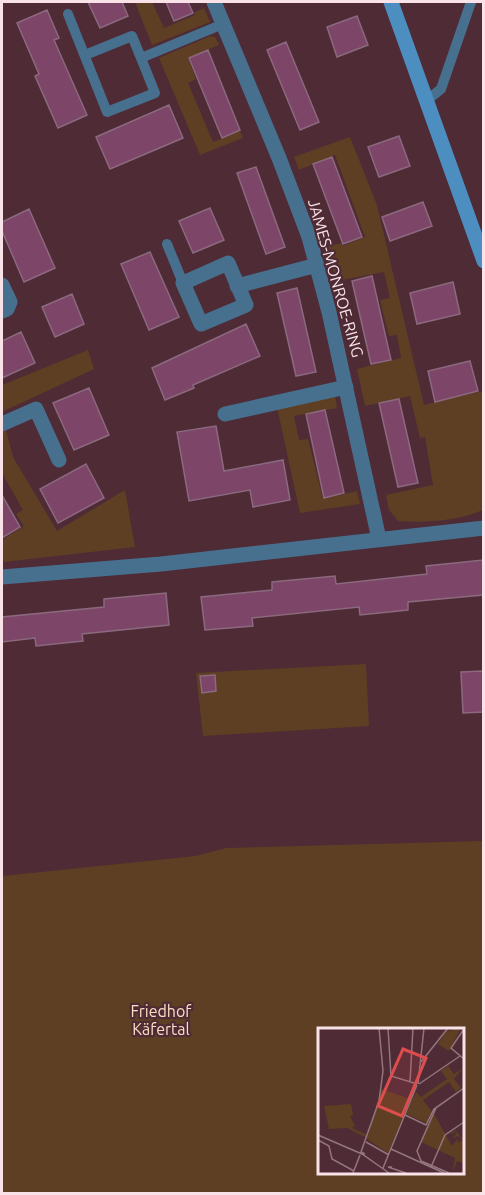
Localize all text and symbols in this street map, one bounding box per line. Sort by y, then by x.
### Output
street label: JAMES-MONROE-RING [305,197,367,359]
park label: Friedhof Käfertal [131,1002,192,1038]
inset map [318,1028,464,1174]

